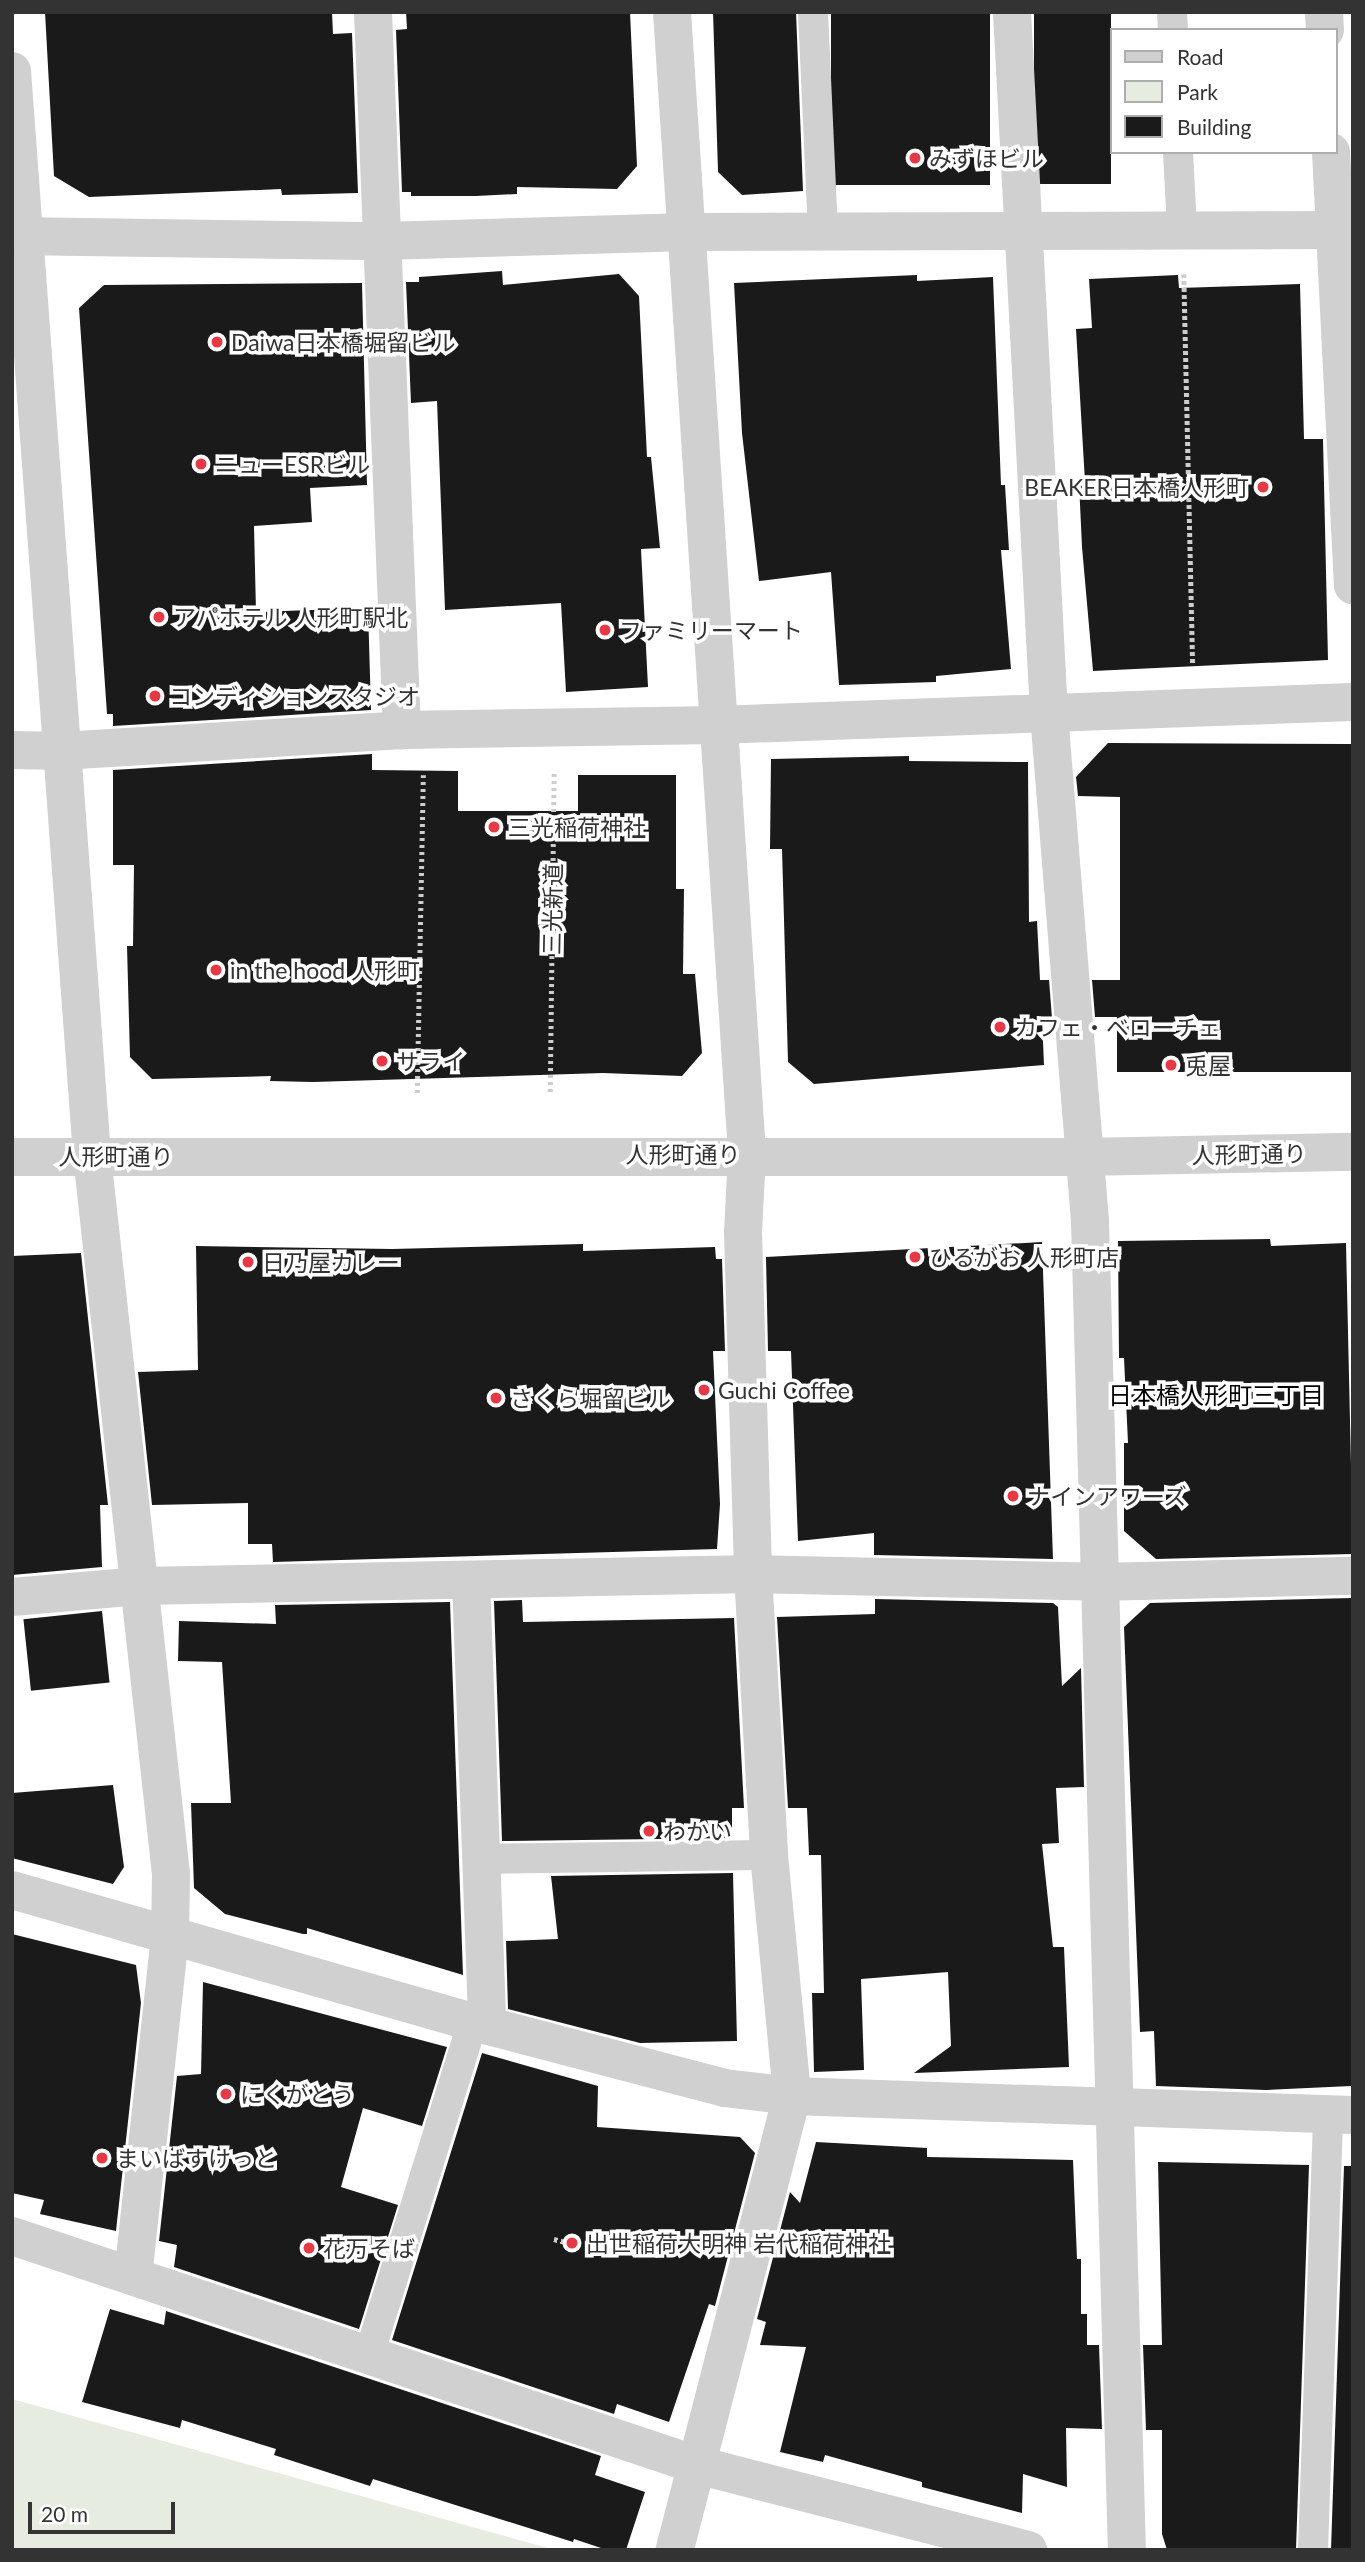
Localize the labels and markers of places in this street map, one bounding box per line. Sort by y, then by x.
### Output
place label: みずほビル [929,144,1044,172]
marker: みずほビル [907,150,923,166]
place label: Daiwa日本橋堀留ビル [231,328,456,356]
marker: Daiwa日本橋堀留ビル [209,334,225,350]
place label: ニューESRビル [215,450,370,478]
marker: ニューESRビル [193,456,209,472]
place label: BEAKER日本橋人形町 [1024,473,1249,501]
marker: BEAKER日本橋人形町 [1255,479,1271,495]
place label: アパホテル 人形町駅北 [173,603,409,631]
marker: アパホテル 人形町駅北 [151,609,167,625]
place label: ファミリーマート [619,616,803,644]
marker: ファミリーマート [597,622,613,638]
place label: コンディションスタジオ [169,682,422,710]
marker: コンディションスタジオ [147,688,163,704]
place label: 三光稲荷神社 [508,813,646,841]
marker: 三光稲荷神社 [486,819,502,835]
place label: in the hood 人形町 [230,956,420,984]
marker: in the hood 人形町 [208,962,224,978]
place label: カフェ・ベローチェ [1014,1013,1221,1041]
marker: カフェ・ベローチェ [992,1019,1008,1035]
place label: サライ [396,1047,465,1075]
place label: 兎屋 [1185,1051,1231,1079]
marker: サライ [374,1053,390,1069]
marker: 兎屋 [1163,1057,1179,1073]
place label: ひるがお 人形町店 [929,1243,1119,1271]
place label: 日乃屋カレー [262,1248,400,1276]
marker: ひるがお 人形町店 [907,1249,923,1265]
marker: 日乃屋カレー [240,1254,256,1270]
place label: Guchi Coffee [718,1376,850,1404]
marker: Guchi Coffee [696,1382,712,1398]
place label: さくら堀留ビル [510,1384,671,1412]
marker: さくら堀留ビル [488,1390,504,1406]
place label: ナインアワーズ [1027,1482,1188,1510]
marker: ナインアワーズ [1005,1488,1021,1504]
place label: わかい [663,1817,732,1845]
marker: わかい [641,1823,657,1839]
place label: にくがとう [240,2080,355,2108]
marker: にくがとう [218,2086,234,2102]
place label: まいばすけっと [116,2144,277,2172]
marker: まいばすけっと [94,2150,110,2166]
place label: 出世稲荷大明神 岩代稲荷神社 [586,2229,891,2257]
place label: 花万そば [323,2234,415,2262]
marker: 出世稲荷大明神 岩代稲荷神社 [564,2235,580,2251]
marker: 花万そば [301,2240,317,2256]

